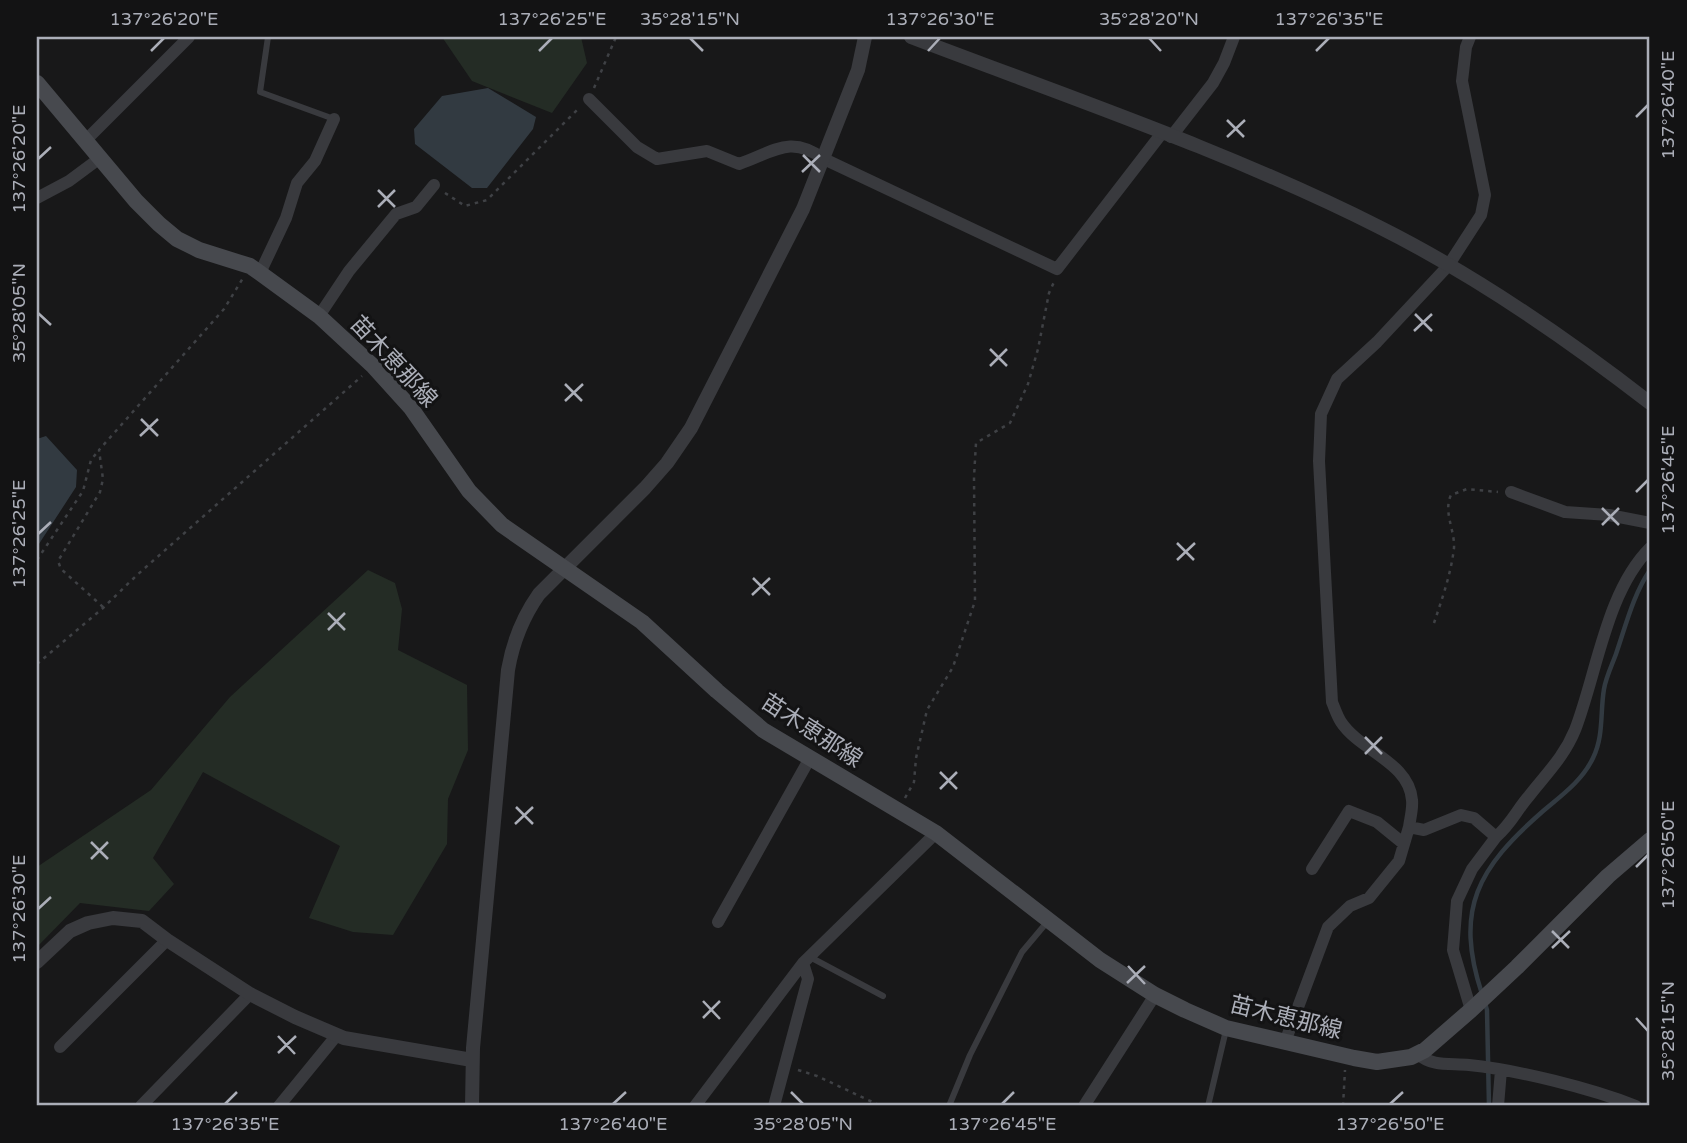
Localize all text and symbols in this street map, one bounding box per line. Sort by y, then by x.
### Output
text: 137°26'20"E [109,8,219,30]
text: 137°26'25"E [497,8,607,30]
text: 35°28'15"N [640,8,740,30]
text: 137°26'30"E [885,8,995,30]
text: 35°28'20"N [1099,8,1199,30]
text: 137°26'35"E [1274,8,1384,30]
text: 137°26'40"E [1657,50,1679,160]
text: 137°26'20"E [8,104,30,214]
text: 35°28'05"N [8,263,30,363]
street label: 苗木恵那線 [344,310,443,413]
text: 137°26'45"E [1657,425,1679,535]
text: 137°26'25"E [8,479,30,589]
street label: 苗木恵那線 [756,688,867,774]
text: 137°26'50"E [1657,800,1679,910]
text: 137°26'30"E [8,854,30,964]
text: 35°28'15"N [1657,981,1679,1081]
street label: 苗木恵那線 [1227,990,1345,1045]
text: 137°26'35"E [170,1113,280,1135]
text: 137°26'40"E [558,1113,668,1135]
text: 35°28'05"N [753,1113,853,1135]
text: 137°26'45"E [947,1113,1057,1135]
text: 137°26'50"E [1335,1113,1445,1135]

